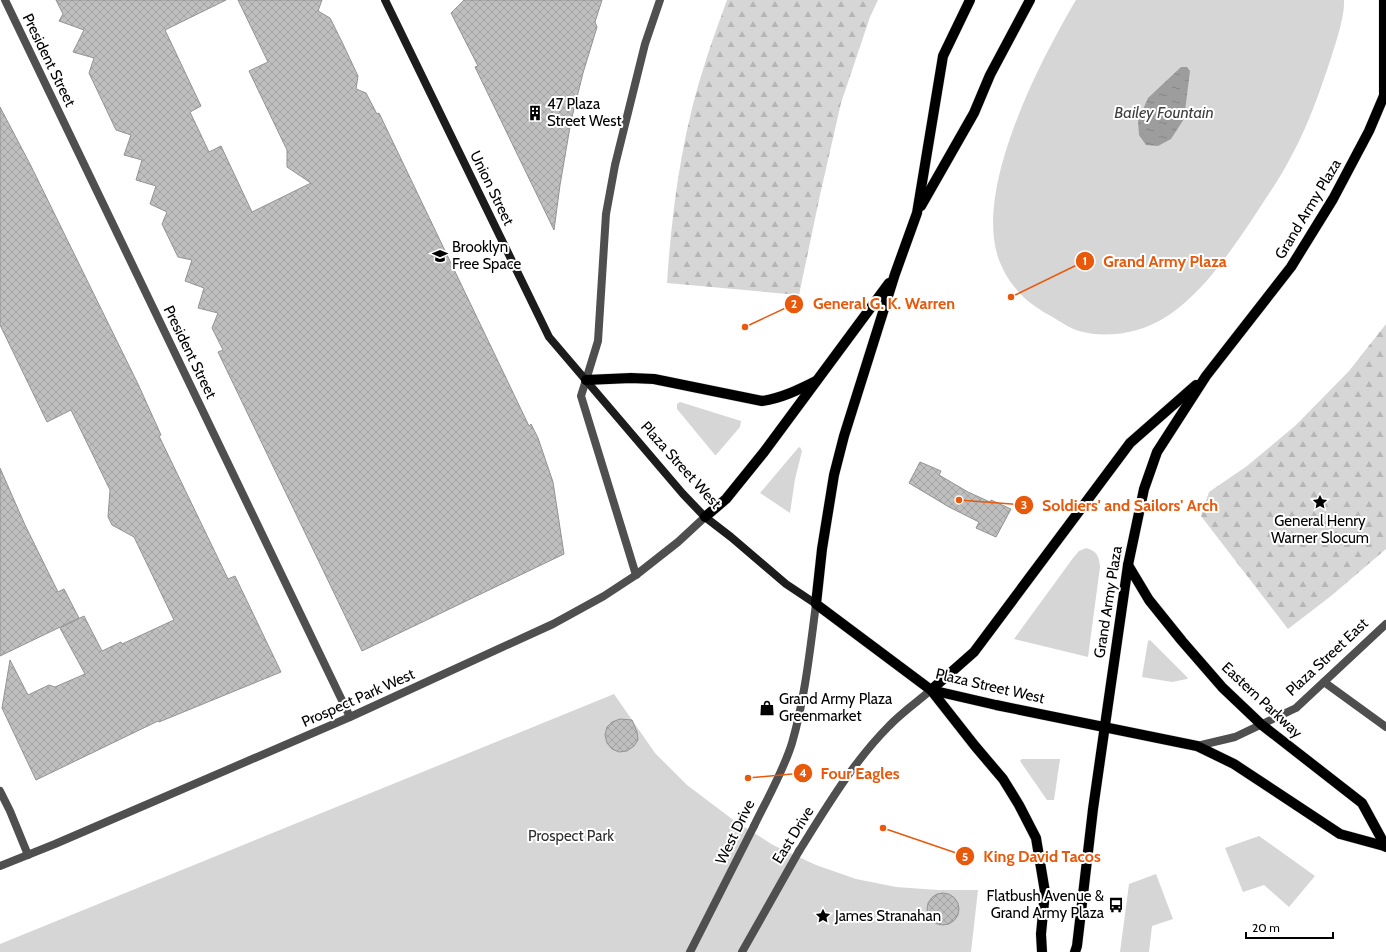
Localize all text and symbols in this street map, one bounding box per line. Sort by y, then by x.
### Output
street label: President Street [19,11,79,109]
place label: 47 Plaza Street West [547,95,621,130]
water label: Bailey Fountain [1114,103,1214,122]
building icon: 47 Plaza Street West [526,104,544,122]
street label: Union Street [466,148,518,228]
street label: Grand Army Plaza [1271,155,1345,262]
place label: Brooklyn Free Space [452,238,521,273]
school or university icon: Brooklyn Free Space [431,247,449,265]
callout: Grand Army Plaza [1075,247,1235,275]
text: Grand Army Plaza [1103,252,1227,271]
text: 1 [1083,253,1087,268]
callout: General G. K. Warren [784,290,963,318]
text: General G. K. Warren [813,294,955,313]
text: 2 [791,296,797,311]
street label: President Street [160,303,220,401]
street label: Plaza Street West [637,418,725,512]
callout: Soldiers' and Sailors' Arch [1014,491,1226,519]
place icon: General Henry Warner Slocum [1311,493,1329,511]
text: Soldiers' and Sailors' Arch [1042,496,1218,515]
text: 3 [1021,497,1027,512]
place label: General Henry Warner Slocum [1271,512,1369,547]
street label: Grand Army Plaza [1090,544,1126,659]
street label: Plaza Street East [1282,614,1372,700]
street label: Eastern Parkway [1218,658,1306,742]
street label: Prospect Park West [299,665,417,731]
street label: Plaza Street West [934,665,1046,707]
place label: Grand Army Plaza Greenmarket [779,690,893,725]
shop icon: Grand Army Plaza Greenmarket [758,699,776,717]
callout: Four Eagles [793,759,908,787]
text: Four Eagles [821,764,900,783]
text: 4 [799,765,807,780]
street label: West Drive [712,797,758,867]
street label: East Drive [768,803,818,867]
park label: Prospect Park [528,827,614,845]
callout: King David Tacos [955,842,1108,870]
text: King David Tacos [983,847,1101,866]
text: 5 [962,849,968,864]
place label: Flatbush Avenue & Grand Army Plaza [987,887,1105,922]
bus stop icon: Flatbush Avenue & Grand Army Plaza [1107,896,1125,914]
place icon: James Stranahan [814,907,832,925]
place label: James Stranahan [834,907,941,925]
scale bar [1246,914,1333,940]
text: 20 m [1252,920,1280,935]

